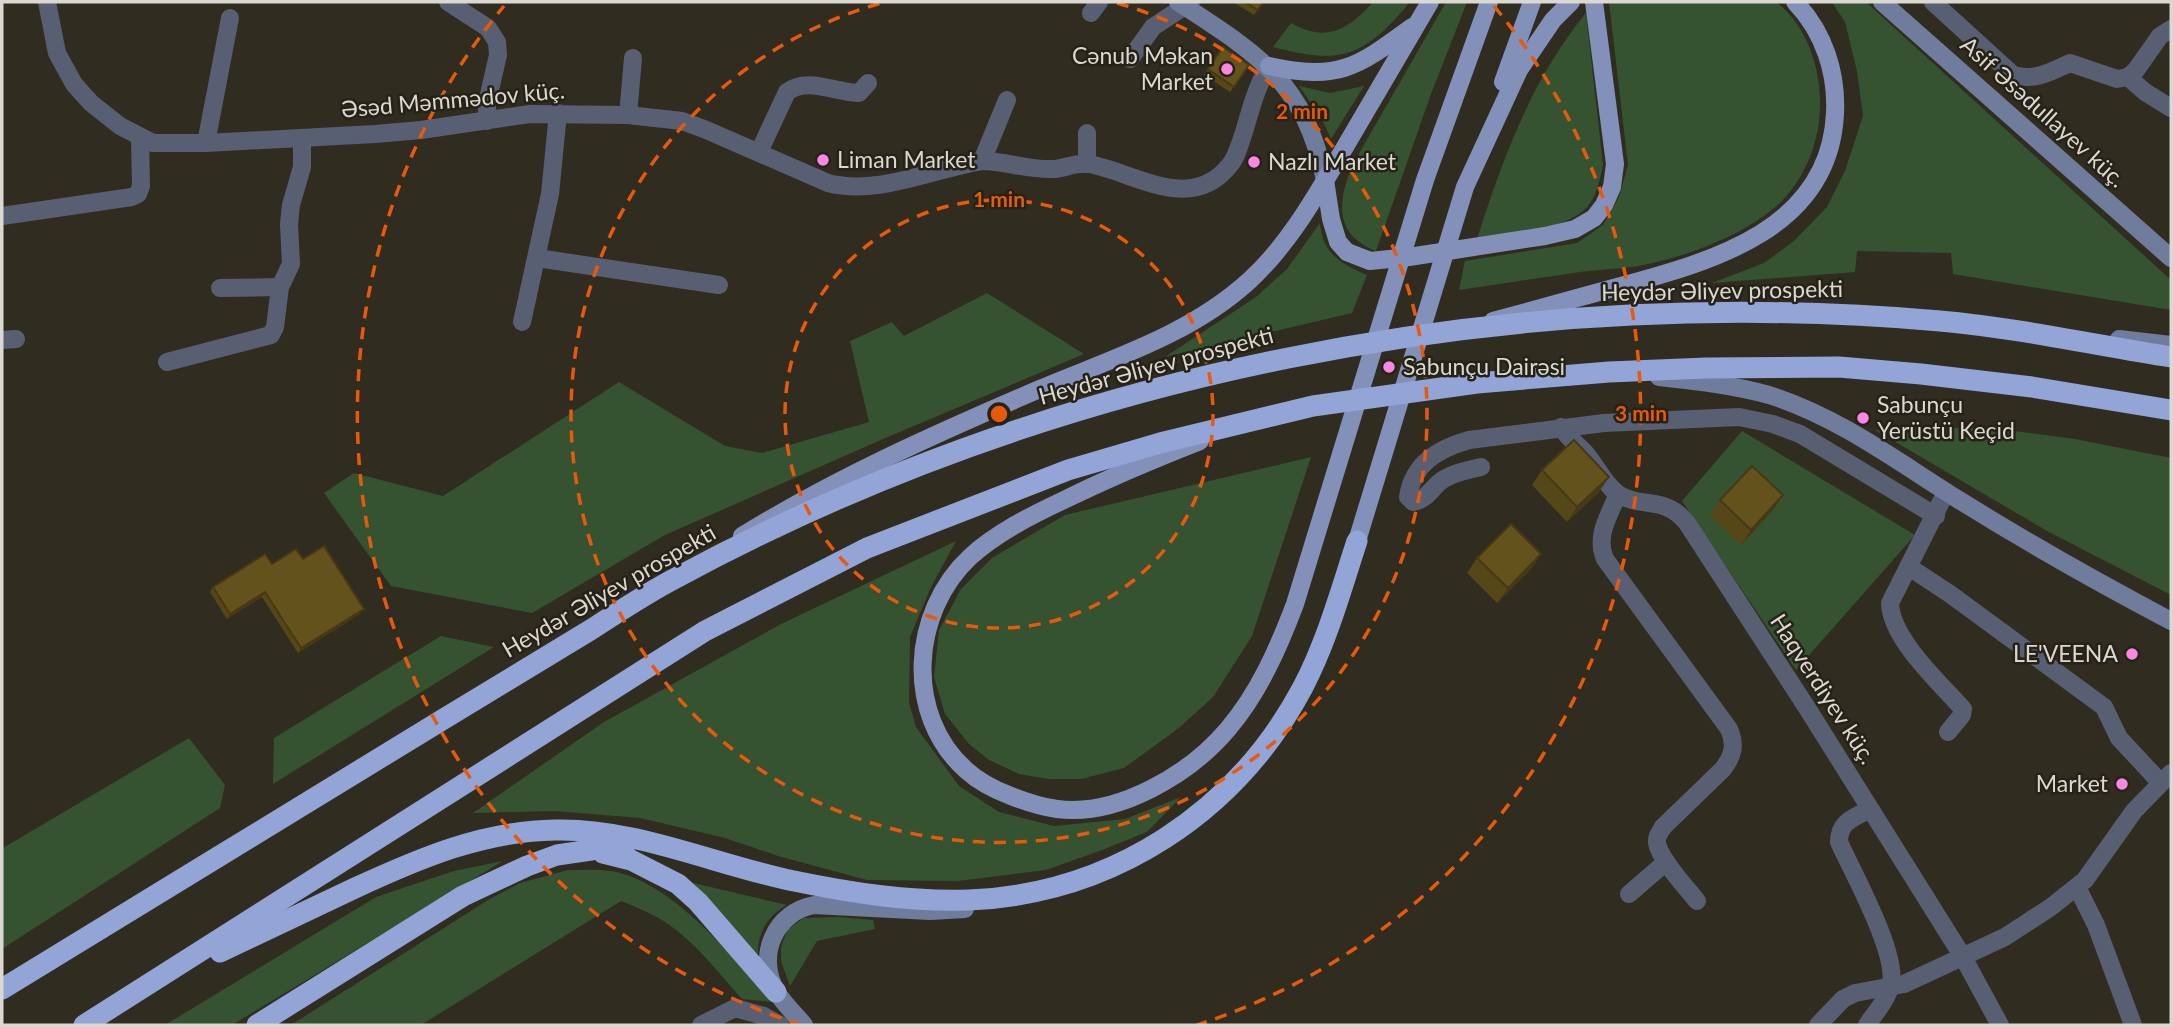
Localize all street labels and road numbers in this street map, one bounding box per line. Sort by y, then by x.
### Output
street label: Asif Əsədullayev küç. [1955,30,2132,193]
street label: Əsəd Məmmədov küç. [340,75,566,123]
street label: Heydər Əliyev prospekti [1601,274,1843,306]
street label: Heydər Əliyev prospekti [1035,320,1276,410]
street label: Heydər Əliyev prospekti [497,518,720,663]
street label: Haqverdiyev küç. [1765,608,1883,769]

